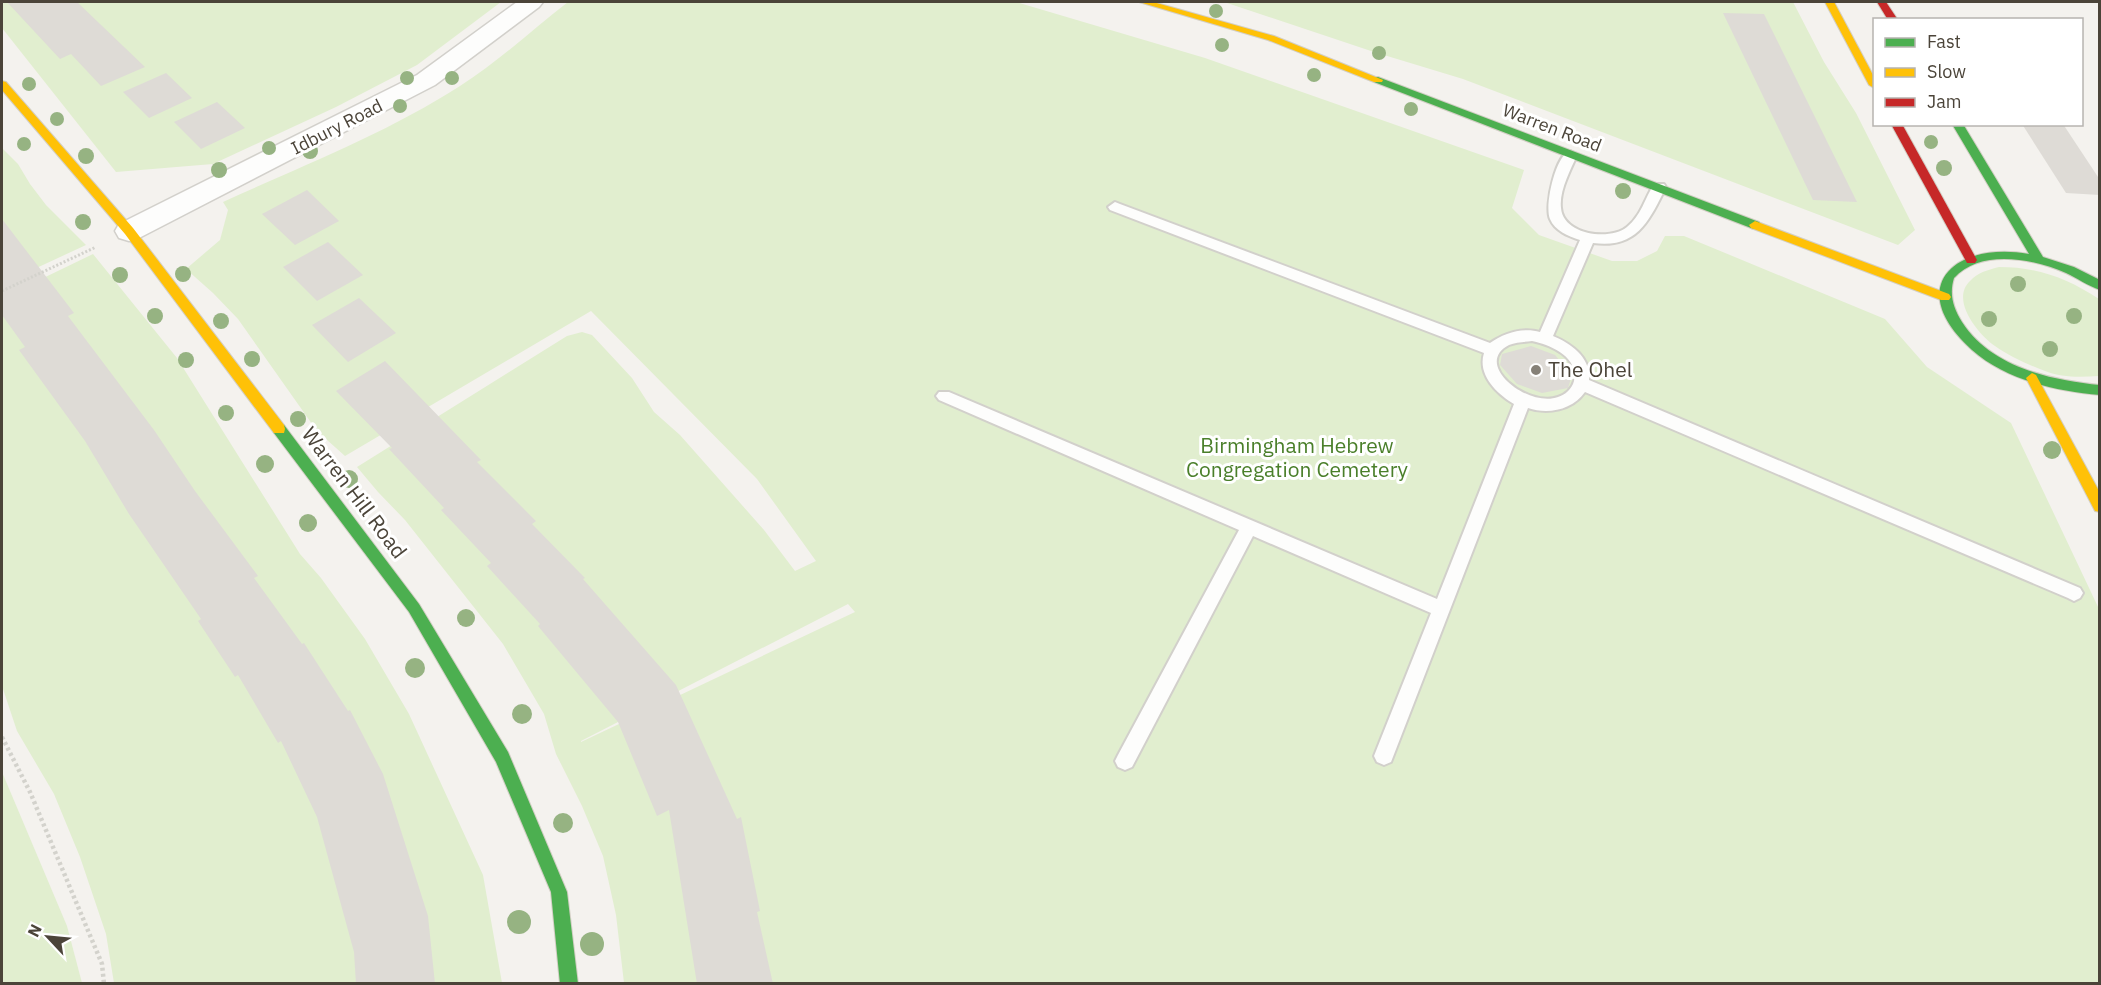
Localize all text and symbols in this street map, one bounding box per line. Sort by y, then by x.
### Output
legend [1873,18,2083,126]
text: Fast [1927,30,1961,53]
text: Slow [1927,60,1966,83]
text: Jam [1927,90,1962,113]
street label: Idbury Road [287,94,386,159]
street label: Warren Road [1499,98,1605,157]
place label: The Ohel [1548,355,1633,383]
marker: The Ohel [1529,363,1543,377]
street label: Warren Hill Road [296,421,414,564]
park label: Birmingham Hebrew Congregation Cemetery [1186,431,1409,483]
north arrow [18,907,78,967]
text: N [23,921,46,940]

